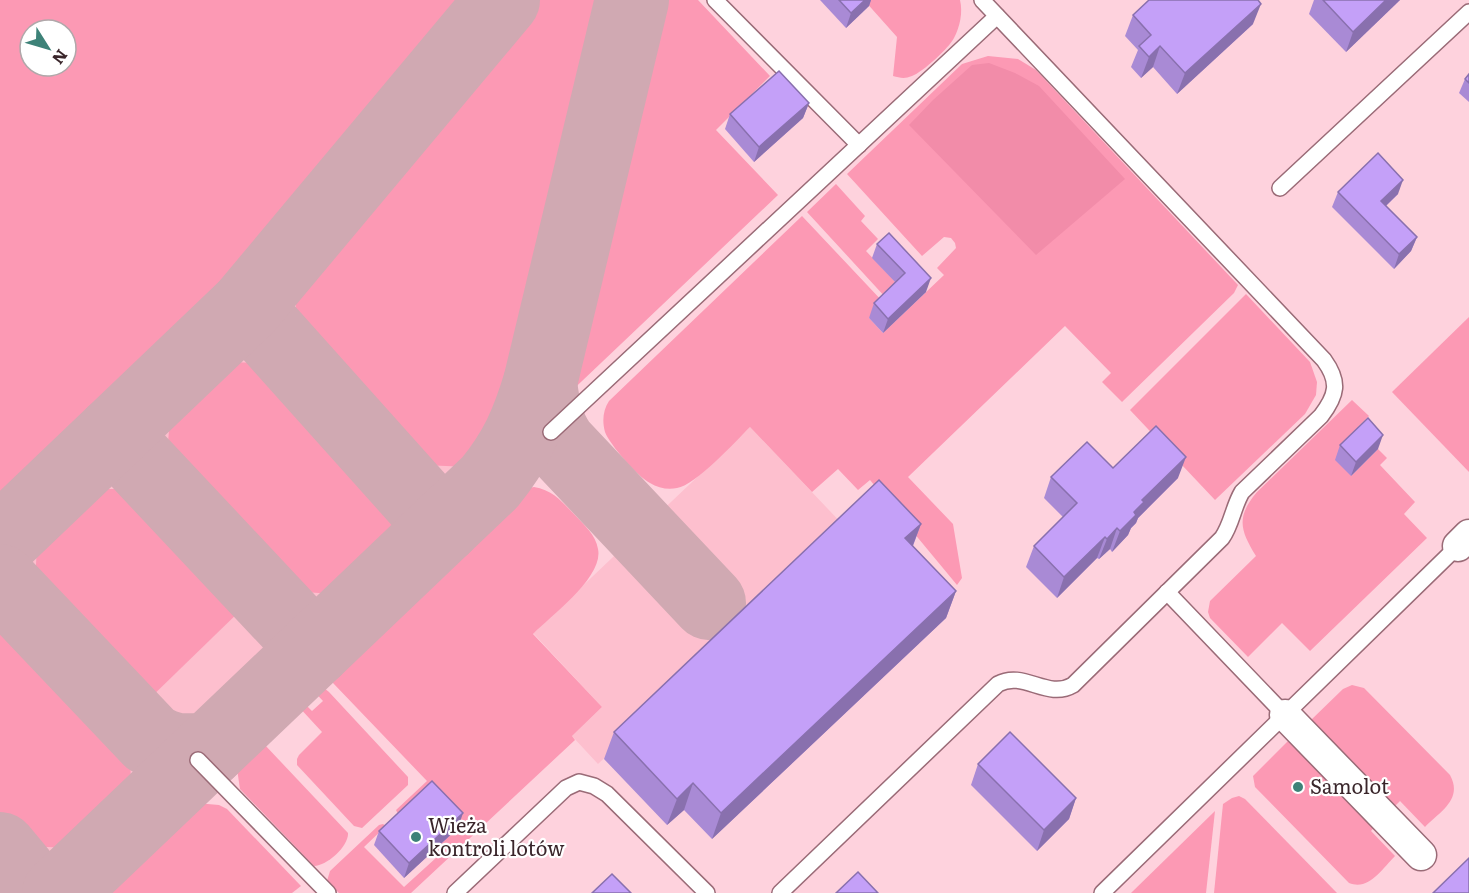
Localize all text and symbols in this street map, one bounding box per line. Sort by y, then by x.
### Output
north arrow [18,18,78,78]
text: N [47,45,74,70]
place label: Samolot [1310,770,1389,800]
marker: Samolot [1291,780,1305,794]
place label: Wieża kontroli lotów [428,809,565,862]
marker: Wieża kontroli lotów [409,830,423,844]

